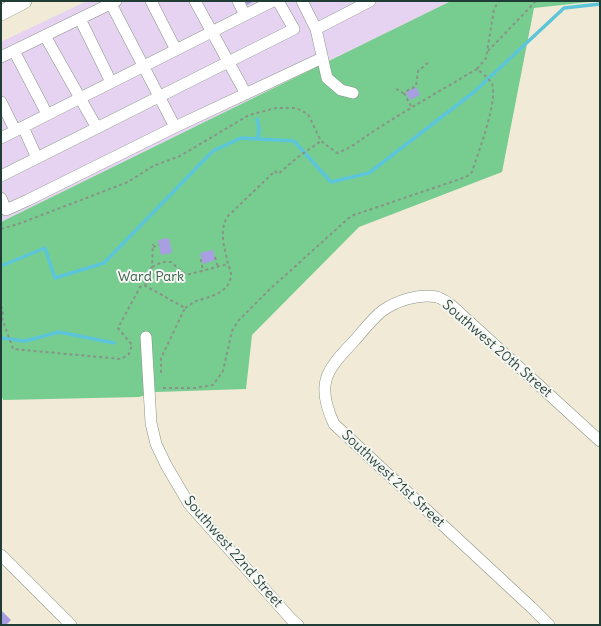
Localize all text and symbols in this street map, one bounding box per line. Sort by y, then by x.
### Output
park label: Ward Park [118,269,184,285]
street label: Southwest 20th Street [439,297,555,401]
street label: Southwest 21st Street [338,427,448,531]
street label: Southwest 22nd Street [180,493,286,611]

